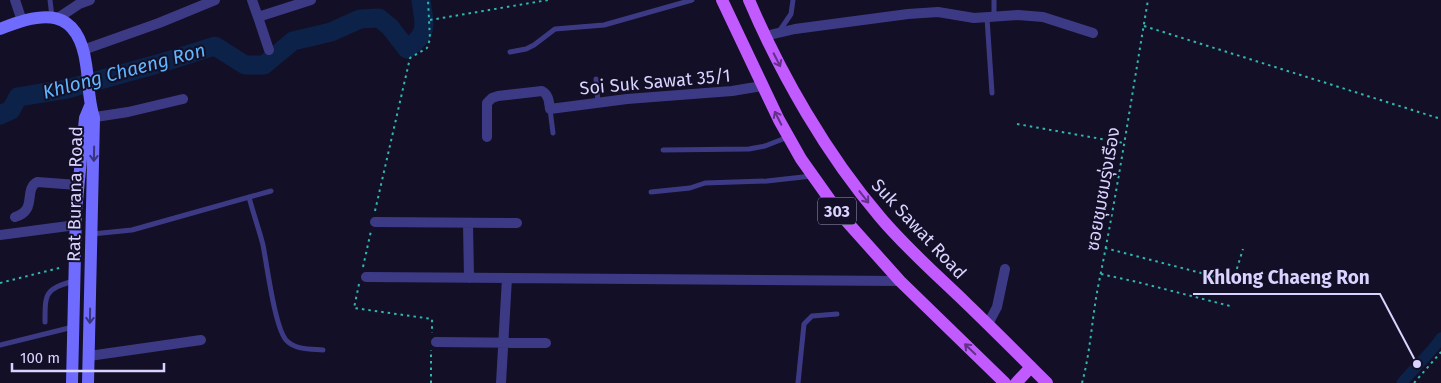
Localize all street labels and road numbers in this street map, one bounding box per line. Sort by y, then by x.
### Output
street label: Soi Suk Sawat 35/1 [579,64,731,100]
street label: ซอยชุมชมรุ่งเรือง [1081,125,1125,253]
street label: Rat Burana Road [63,126,87,262]
street label: Suk Sawat Road [867,174,971,284]
road number: 303 [818,198,856,225]

